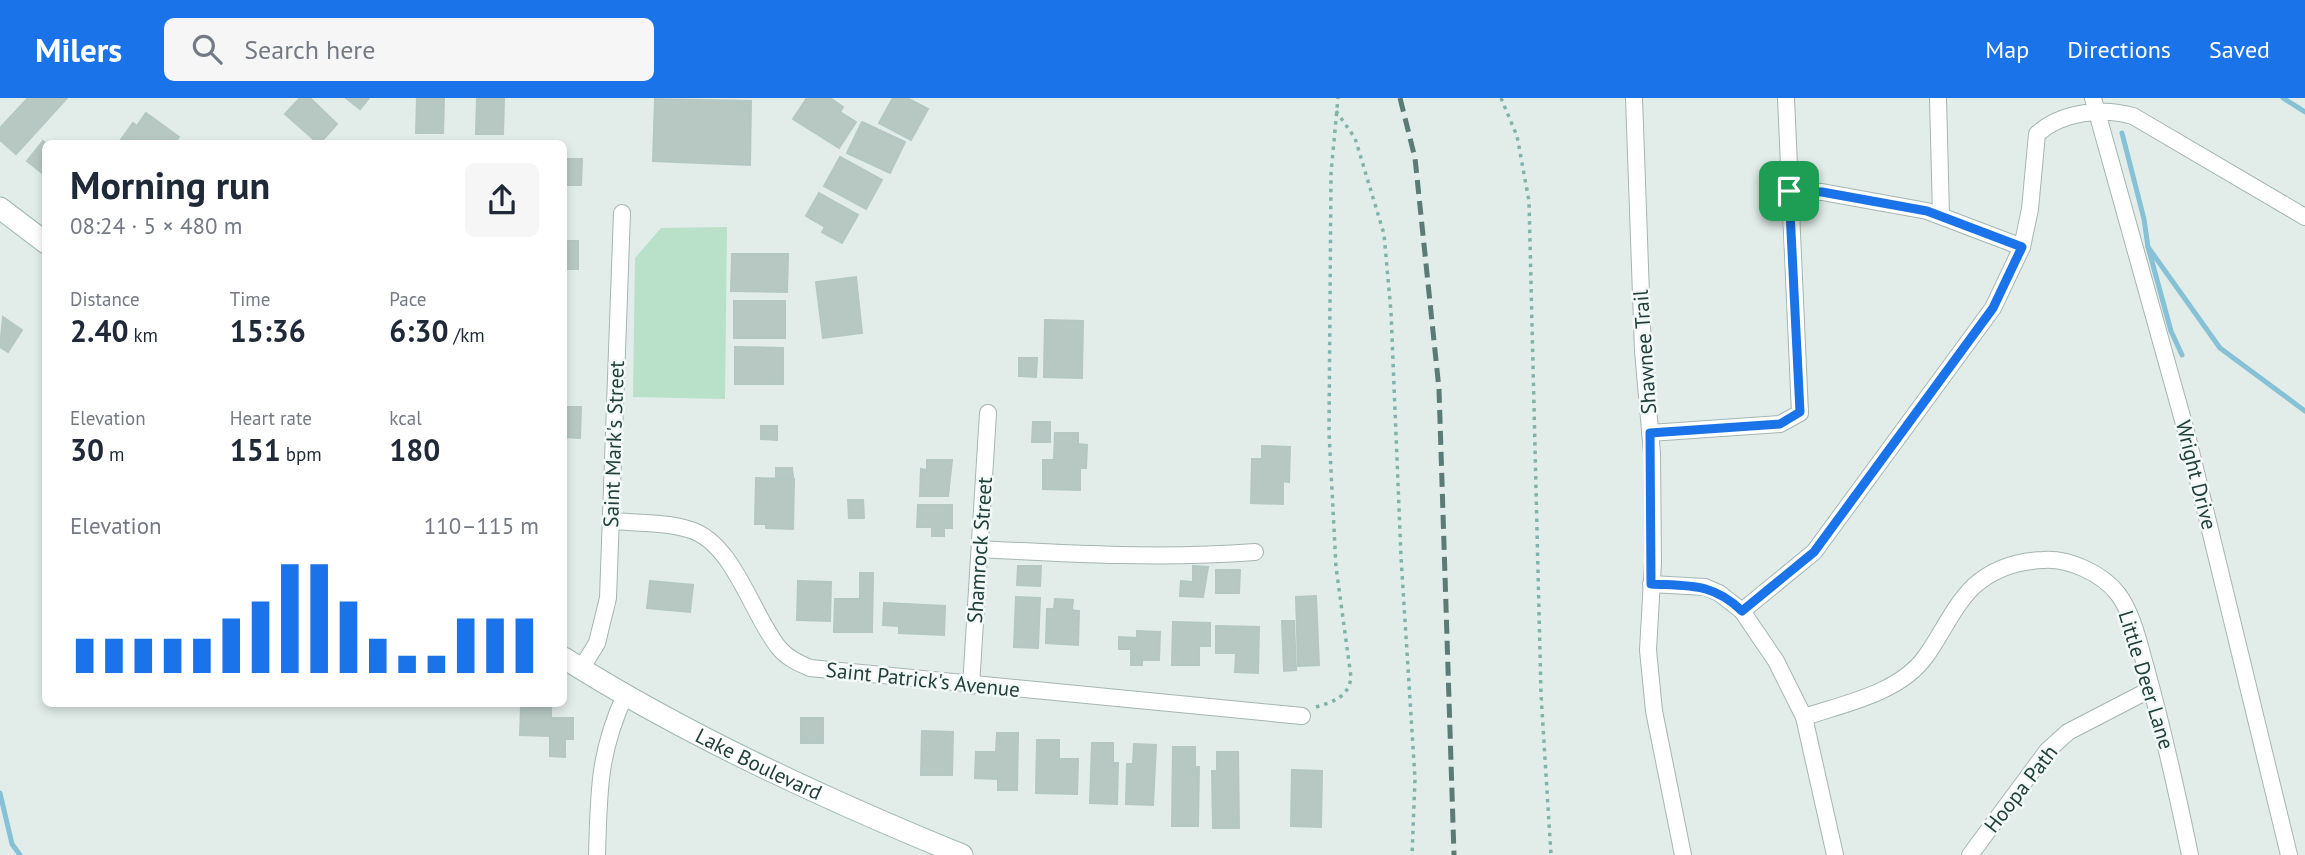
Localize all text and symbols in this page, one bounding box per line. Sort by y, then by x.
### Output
search box [164,18,654,81]
text: Milers [35,28,122,71]
icon: search [188,30,226,68]
text: Search here [244,33,375,66]
text: Map [1985,34,2029,65]
text: Directions [2067,34,2171,65]
text: Saved [2209,34,2270,65]
text: Morning run [70,160,270,209]
pin [1759,161,1819,221]
button: share [465,163,539,237]
icon: arrive [1770,172,1808,210]
text: 08:24 · 5 × 480 m [70,211,242,240]
text: Distance [70,287,140,311]
text: Time [230,287,270,311]
text: Pace [389,287,427,311]
street label: Shawnee Trail [1627,289,1662,415]
text: 2.40 [70,311,128,350]
text: 15:36 [230,311,306,350]
text: 6:30 [389,311,448,350]
text: km [128,323,158,347]
text: /km [448,323,485,347]
street label: Saint Mark's Street [597,360,630,528]
text: Elevation [70,406,146,430]
text: Heart rate [230,406,312,430]
text: kcal [389,406,422,430]
street label: Wright Drive [2170,417,2223,532]
text: 30 [70,430,104,469]
text: 151 [230,430,281,469]
text: 180 [389,430,440,469]
text: m [104,442,125,466]
text: bpm [281,442,322,466]
street label: Shamrock Street [961,476,998,624]
text: Elevation [70,511,162,540]
text: 110–115 m [424,511,539,540]
street label: Little Deer Lane [2113,607,2180,753]
street label: Saint Patrick's Avenue [825,656,1021,703]
street label: Lake Boulevard [691,722,826,806]
street label: Hoopa Path [1978,739,2063,838]

